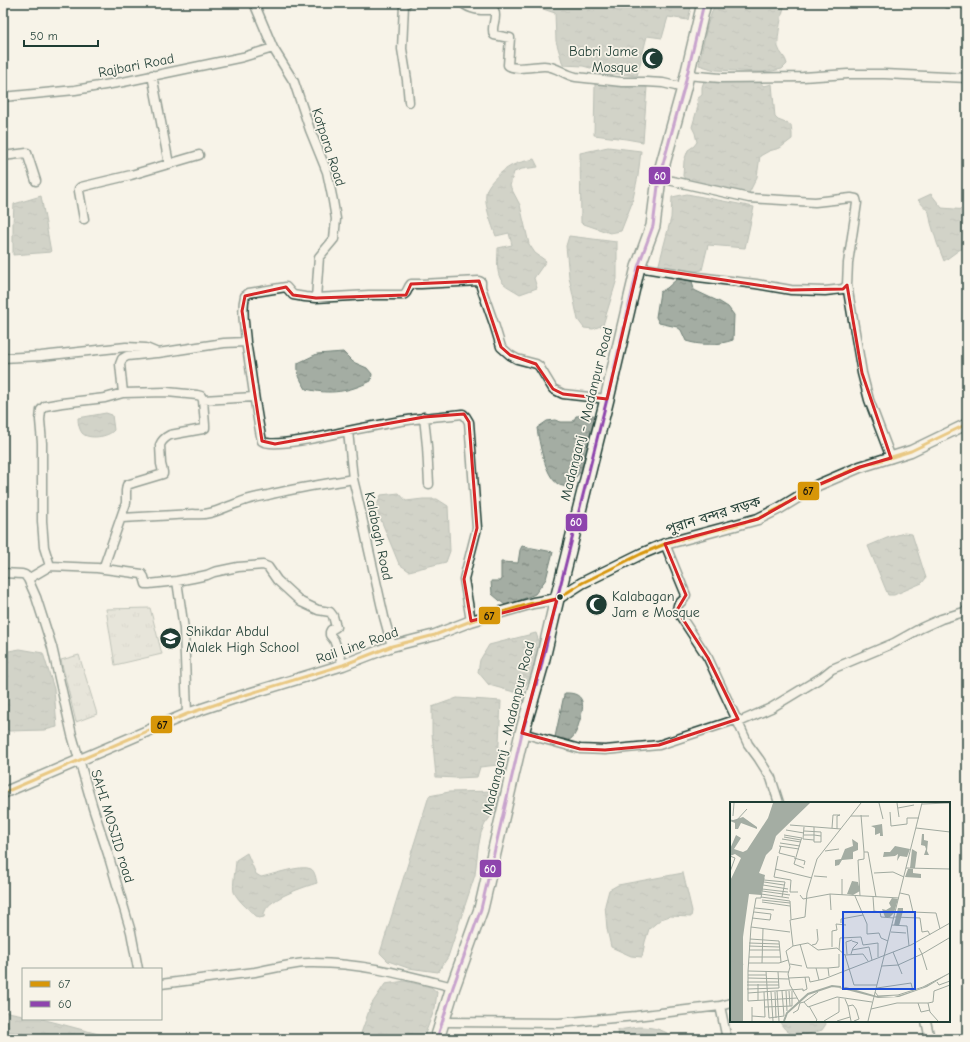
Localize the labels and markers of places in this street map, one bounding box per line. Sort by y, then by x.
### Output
place label: Babri Jame Mosque [569,43,638,76]
mosque icon: Babri Jame Mosque [640,46,666,72]
place label: Kalabagan Jam e Mosque [612,588,700,621]
mosque icon: Kalabagan Jam e Mosque [583,591,609,617]
unlabelled marker [555,592,565,602]
place label: Shikdar Abdul Malek High School [186,623,299,656]
school or university icon: Shikdar Abdul Malek High School [158,626,184,652]

